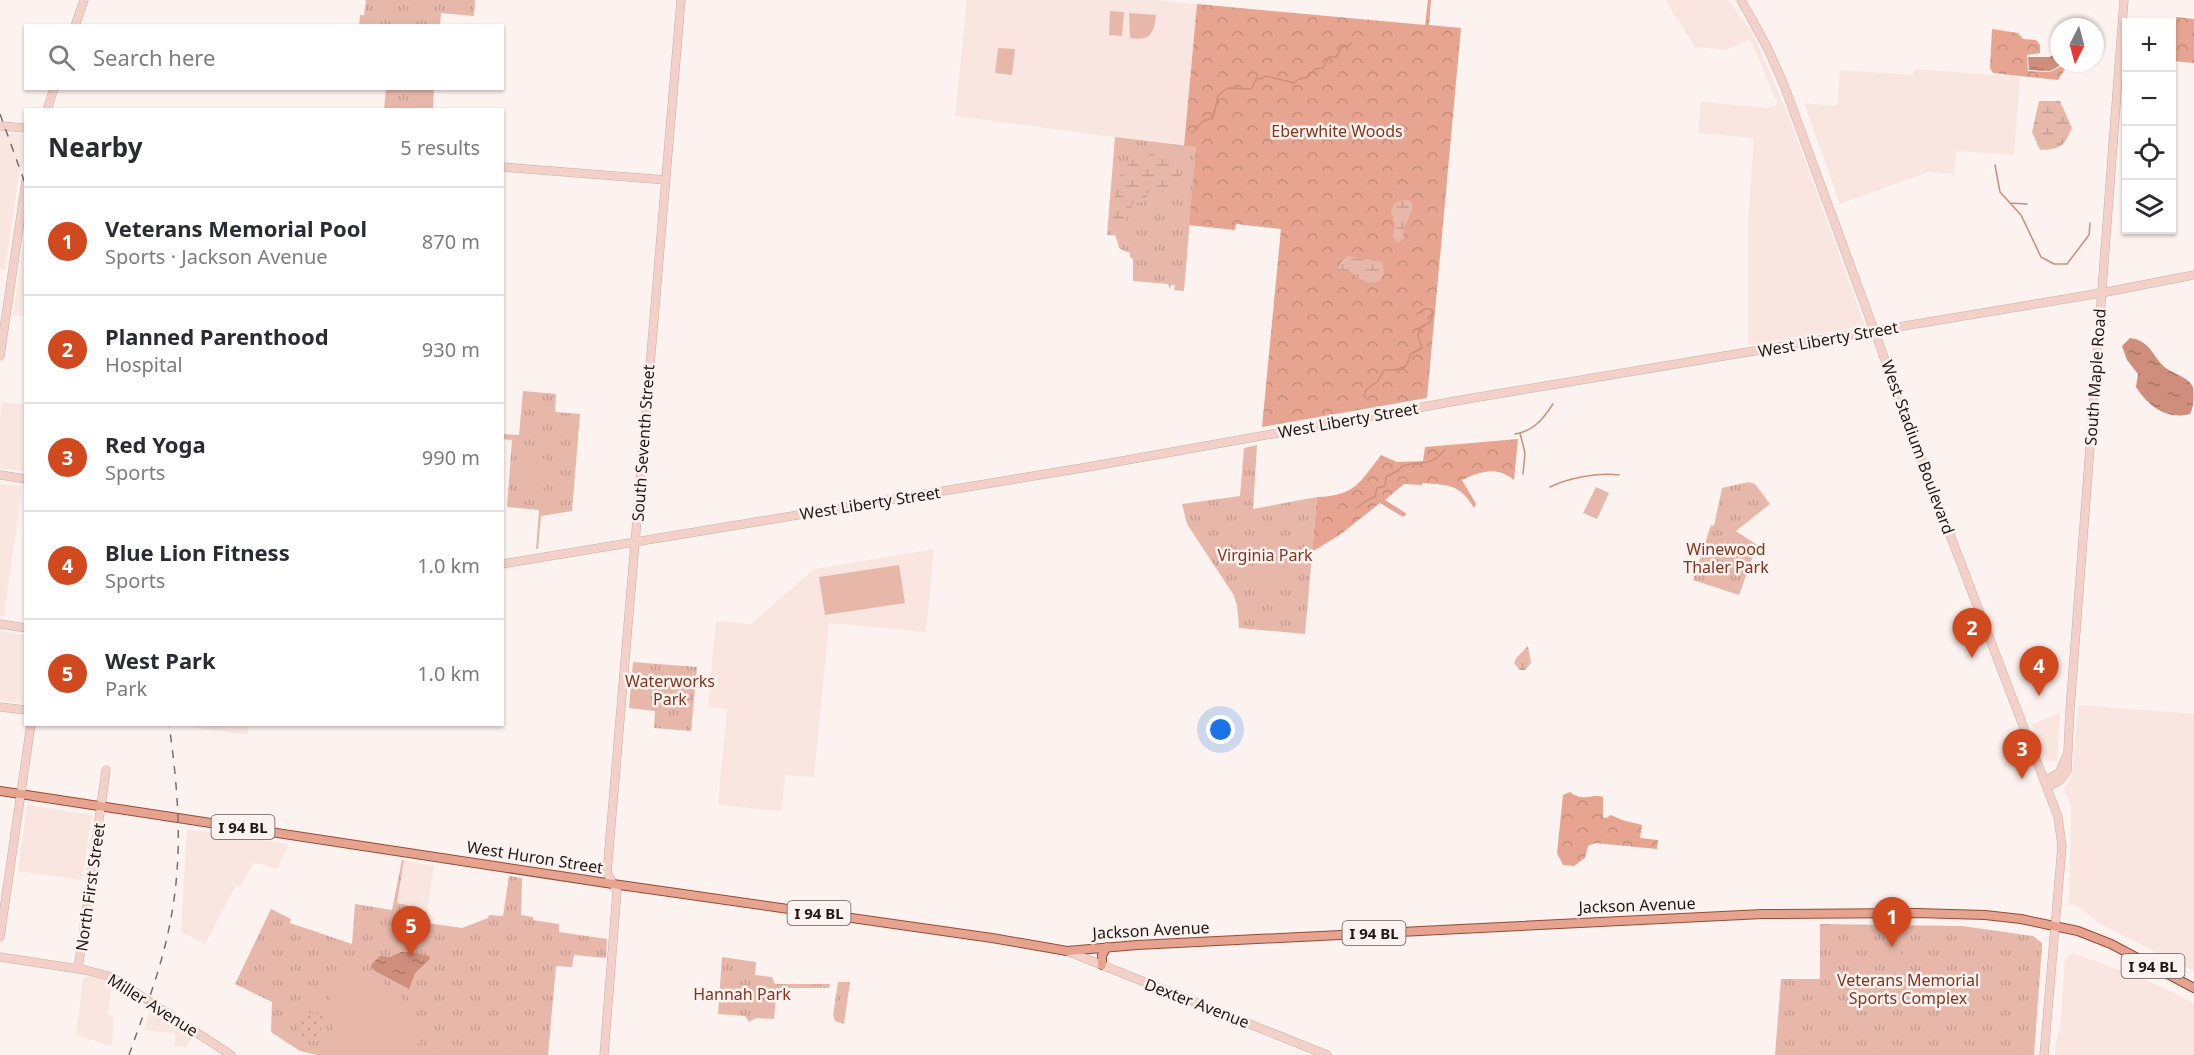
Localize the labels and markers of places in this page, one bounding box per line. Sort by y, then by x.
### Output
pin: 2 [1952,608,1992,658]
pin: 4 [2020,646,2058,696]
pin: 3 [2002,730,2042,779]
pin: 1 [1872,898,1912,947]
pin: 5 [392,906,430,956]

